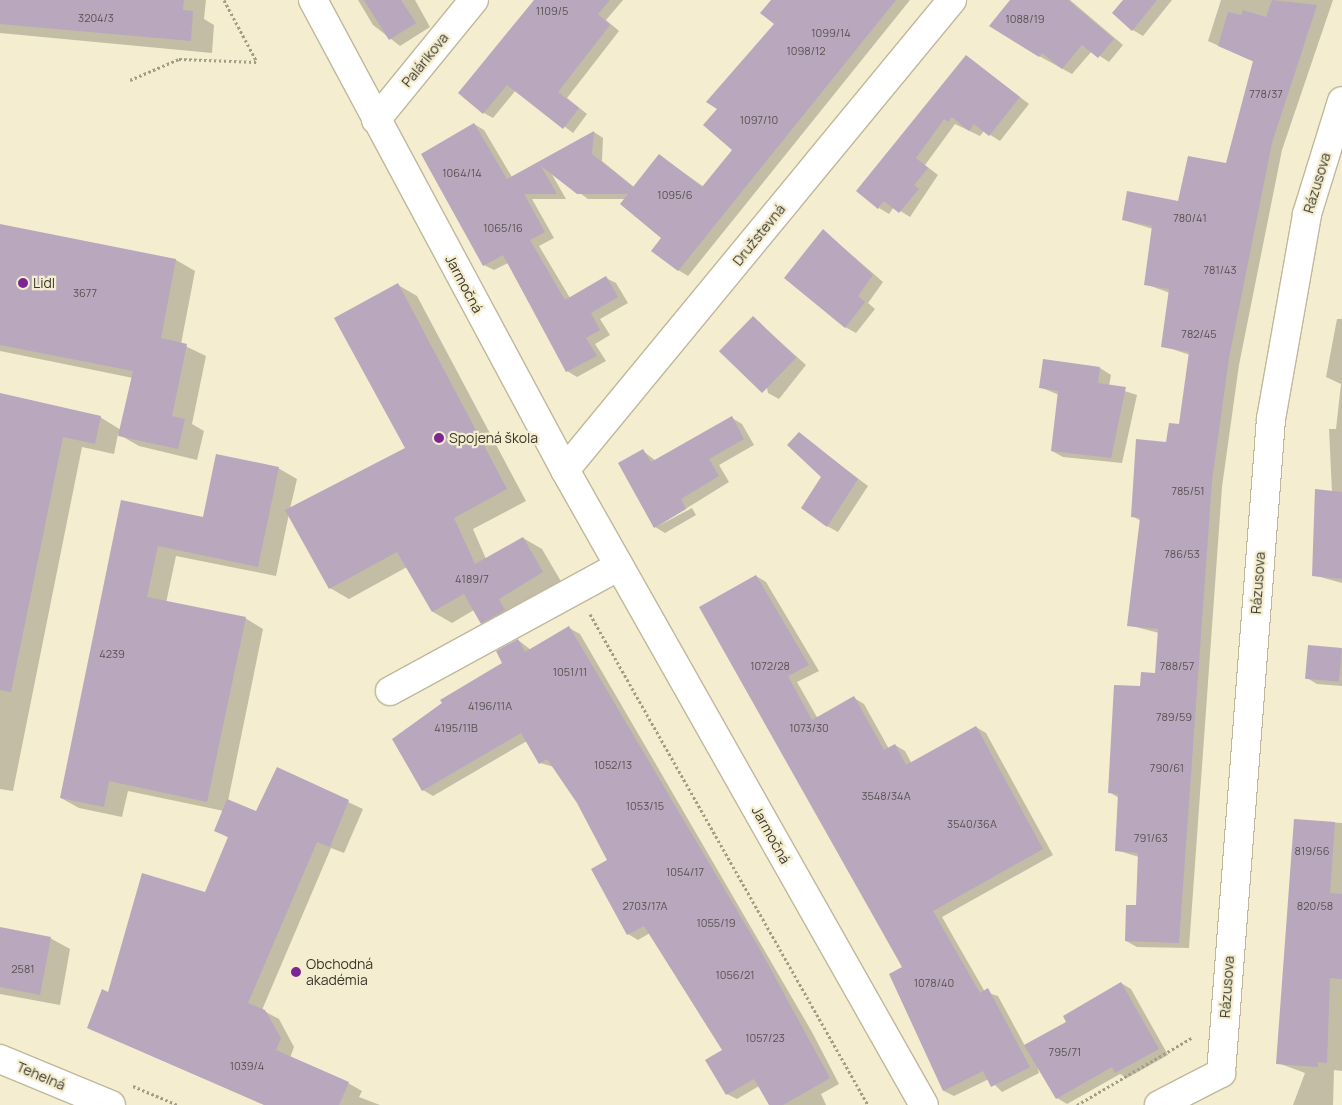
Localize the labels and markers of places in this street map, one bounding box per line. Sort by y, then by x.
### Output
place label: Lidl [33,275,55,291]
marker: Lidl [17,277,29,289]
place label: Spojená škola [449,430,538,446]
marker: Spojená škola [433,432,445,444]
place label: Obchodná akadémia [306,956,373,989]
marker: Obchodná akadémia [290,966,302,978]

